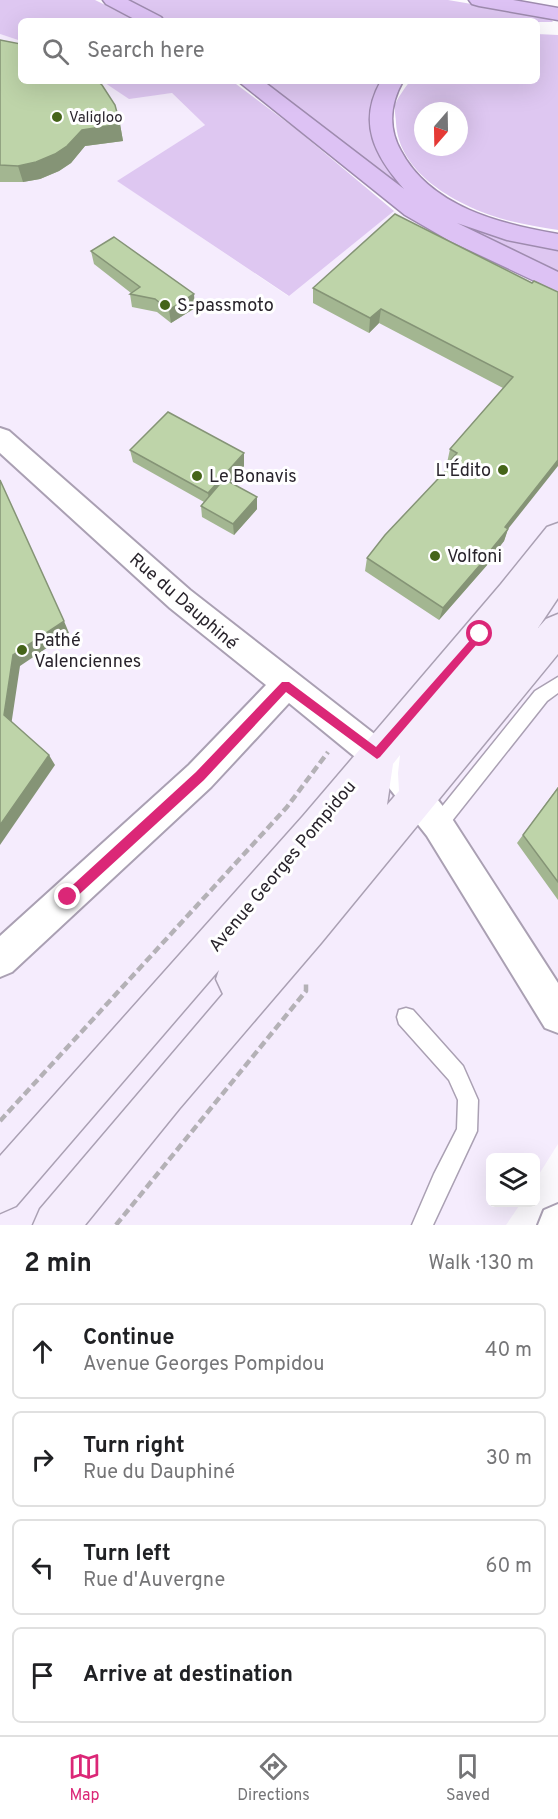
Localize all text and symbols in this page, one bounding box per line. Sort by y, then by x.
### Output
search box [18,18,540,84]
icon: search [39,35,72,68]
text: Search here [87,38,205,65]
north arrow [414,102,468,156]
place label: Valigloo [69,109,123,128]
marker: Valigloo [50,110,64,124]
place label: S-passmoto [177,295,274,318]
marker: S-passmoto [158,298,172,312]
place label: L'Édito [436,458,491,483]
marker: L'Édito [496,463,510,477]
place label: Le Bonavis [209,466,297,489]
marker: Le Bonavis [190,469,204,483]
place label: Volfoni [447,546,502,569]
street label: Rue du Dauphiné [124,549,242,656]
marker: Volfoni [428,549,442,563]
route start [466,620,492,646]
place label: Pathé Valenciennes [34,630,141,674]
marker: Pathé Valenciennes [15,643,29,657]
street label: Avenue Georges Pompidou [204,776,362,958]
route end [54,883,80,909]
map controls [486,1153,540,1207]
button: layers [486,1153,540,1207]
text: 2 min [24,1248,92,1281]
text: Walk · 130 m [428,1251,534,1277]
text: Continue [83,1325,174,1352]
icon: ahead [26,1335,59,1368]
text: 40 m [485,1338,532,1364]
text: Avenue Georges Pompidou [83,1352,325,1378]
text: Turn right [83,1433,185,1460]
icon: right [26,1443,59,1476]
text: 30 m [486,1446,532,1472]
text: Rue du Dauphiné [83,1460,235,1486]
text: Turn left [83,1541,171,1568]
icon: left [26,1551,59,1584]
text: 60 m [486,1554,532,1580]
text: Rue d'Auvergne [83,1568,225,1594]
icon: arrive [26,1659,59,1692]
text: Arrive at destination [83,1662,293,1689]
tab: Map [68,1750,101,1806]
tab: Directions [237,1750,310,1806]
tab: Saved [446,1750,490,1806]

